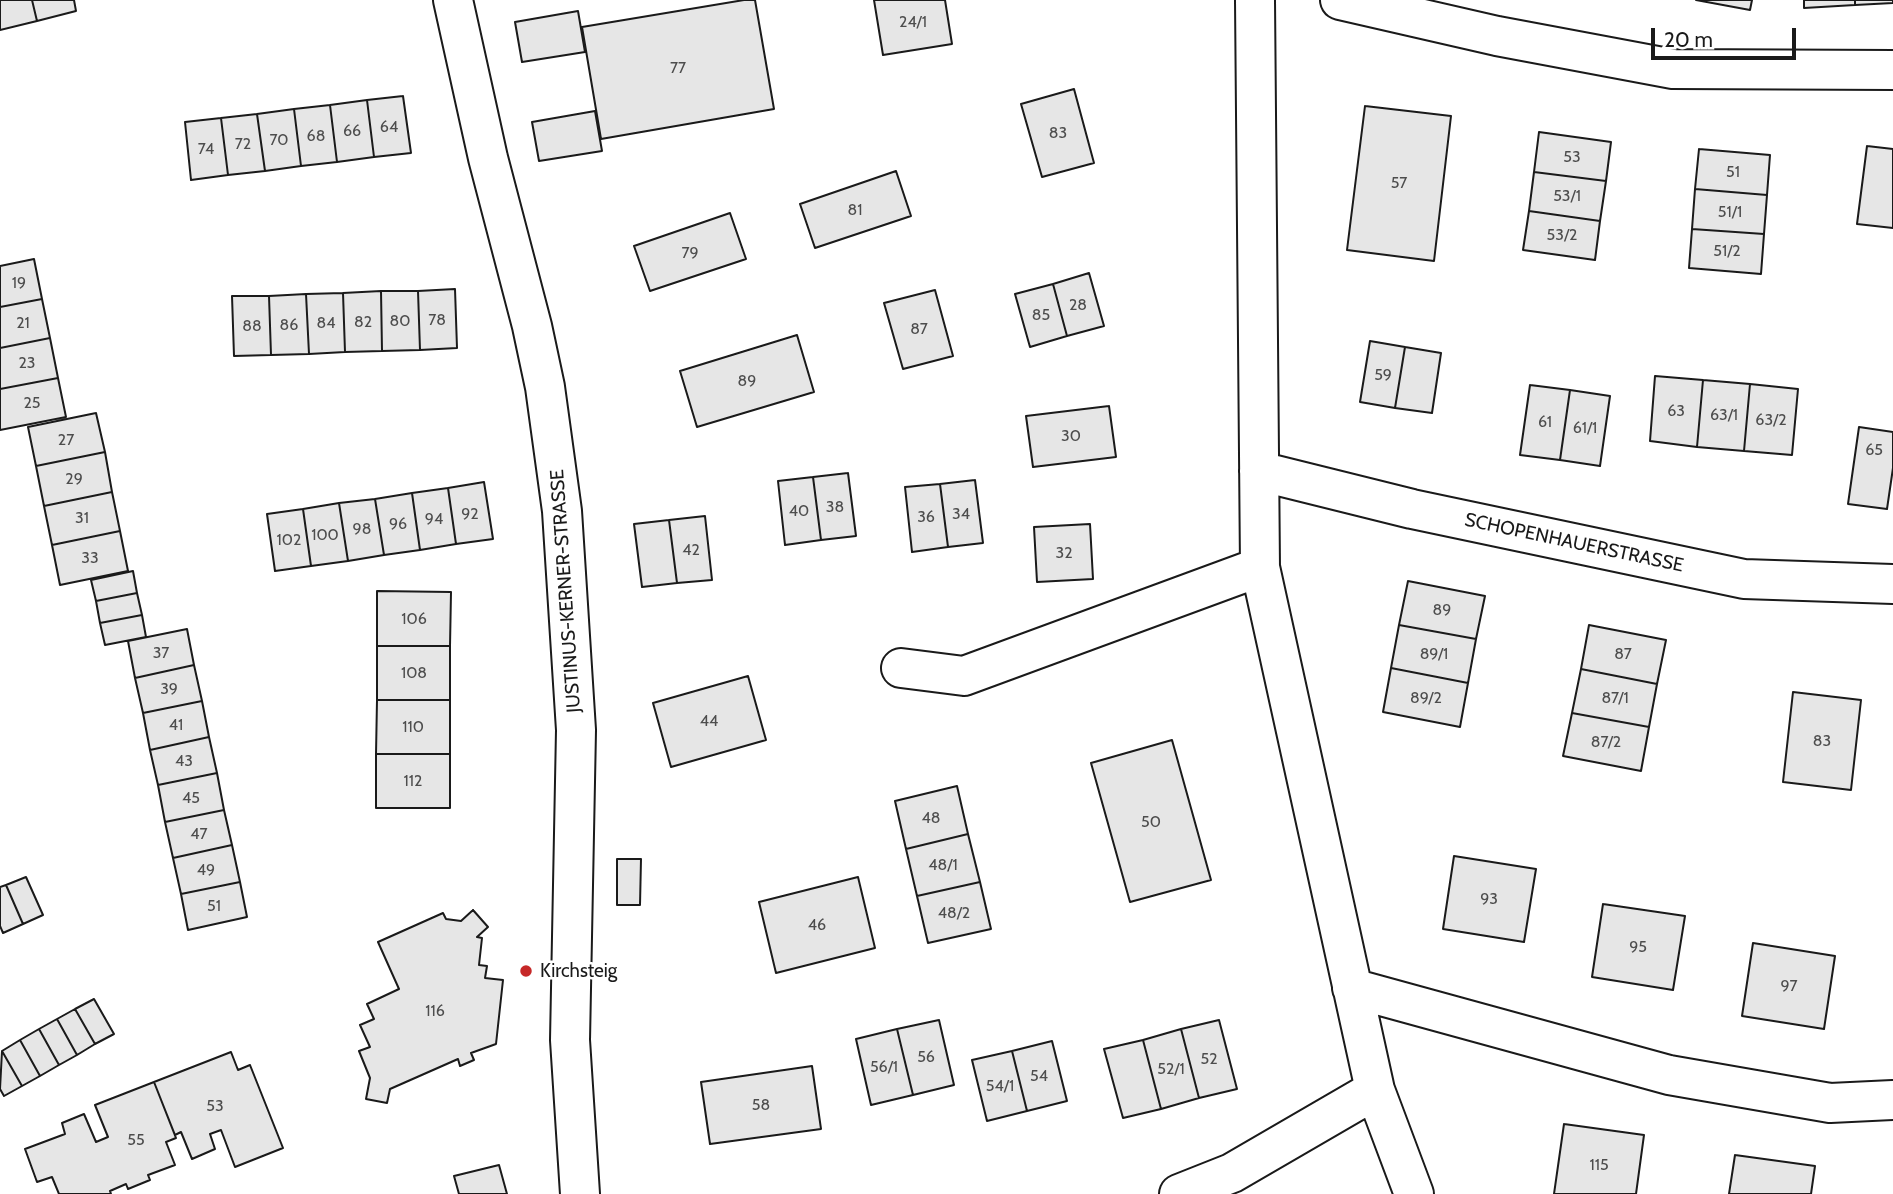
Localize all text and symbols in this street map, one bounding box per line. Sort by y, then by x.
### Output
house number: 24/1 [899,12,927,32]
scale bar [1655,14,1800,58]
text: 20 m [1664,27,1713,52]
house number: 77 [670,58,686,78]
house number: 64 [380,117,398,137]
house number: 66 [343,121,361,141]
house number: 83 [1049,123,1067,143]
house number: 68 [307,126,325,146]
house number: 70 [269,130,289,150]
house number: 72 [235,134,251,154]
house number: 74 [198,139,214,159]
house number: 53 [1563,147,1581,167]
house number: 51 [1726,162,1740,182]
house number: 57 [1391,173,1407,193]
house number: 53/1 [1553,186,1581,206]
house number: 81 [848,200,862,220]
house number: 51/1 [1718,202,1742,222]
house number: 53/2 [1547,225,1577,245]
house number: 51/2 [1713,241,1741,261]
house number: 79 [681,243,699,263]
house number: 19 [12,273,26,293]
house number: 28 [1069,295,1087,315]
house number: 85 [1032,305,1050,325]
house number: 78 [428,310,446,330]
house number: 80 [390,311,410,331]
house number: 82 [354,312,372,332]
house number: 21 [16,313,30,333]
house number: 84 [317,313,335,333]
house number: 86 [280,315,298,335]
house number: 88 [242,316,262,336]
house number: 87 [910,319,928,339]
house number: 23 [18,353,36,373]
house number: 59 [1374,365,1392,385]
house number: 89 [738,371,756,391]
house number: 25 [23,393,41,413]
house number: 63 [1667,401,1685,421]
house number: 63/1 [1710,405,1738,425]
house number: 63/2 [1755,410,1787,430]
house number: 61 [1538,412,1552,432]
house number: 61/1 [1573,418,1597,438]
house number: 30 [1061,426,1081,446]
house number: 27 [58,430,74,450]
house number: 65 [1865,440,1883,460]
house number: 29 [65,469,83,489]
street label: JUSTINUS-KERNER-STRASSE [546,469,586,713]
house number: 38 [826,497,844,517]
house number: 40 [789,501,809,521]
house number: 92 [461,504,479,524]
house number: 34 [952,504,970,524]
house number: 36 [917,507,935,527]
house number: 31 [75,508,89,528]
house number: 94 [425,509,443,529]
street label: SCHOPENHAUERSTRASSE [1462,509,1686,577]
house number: 96 [389,514,407,534]
house number: 98 [353,519,371,539]
house number: 100 [311,525,339,545]
house number: 102 [277,530,301,550]
house number: 42 [682,540,700,560]
house number: 32 [1055,543,1073,563]
house number: 33 [81,548,99,568]
house number: 89 [1433,600,1451,620]
house number: 106 [401,609,427,629]
house number: 37 [153,643,169,663]
house number: 89/1 [1420,644,1448,664]
house number: 87 [1614,644,1632,664]
house number: 108 [401,663,427,683]
house number: 39 [160,679,178,699]
house number: 89/2 [1410,688,1442,708]
house number: 87/1 [1601,688,1629,708]
house number: 44 [700,711,718,731]
house number: 41 [169,715,183,735]
house number: 110 [402,717,424,737]
house number: 83 [1813,731,1831,751]
house number: 87/2 [1591,732,1621,752]
house number: 43 [175,751,193,771]
house number: 112 [404,771,422,791]
house number: 45 [182,788,200,808]
house number: 48 [922,808,940,828]
house number: 50 [1141,812,1161,832]
house number: 47 [190,824,208,844]
house number: 48/1 [928,855,958,875]
house number: 49 [197,860,215,880]
house number: 93 [1480,889,1498,909]
house number: 51 [207,896,221,916]
house number: 48/2 [938,903,970,923]
house number: 46 [808,915,826,935]
house number: 95 [1629,937,1647,957]
place label: Kirchsteig [540,960,617,982]
marker: Kirchsteig [518,963,534,979]
house number: 97 [1780,976,1798,996]
house number: 116 [425,1001,445,1021]
house number: 56 [917,1047,935,1067]
house number: 52 [1200,1049,1218,1069]
house number: 56/1 [870,1057,898,1077]
house number: 52/1 [1157,1059,1185,1079]
house number: 54 [1030,1066,1048,1086]
house number: 54/1 [986,1076,1014,1096]
house number: 58 [752,1095,770,1115]
house number: 53 [206,1096,224,1116]
house number: 55 [127,1130,145,1150]
house number: 115 [1589,1155,1609,1175]

